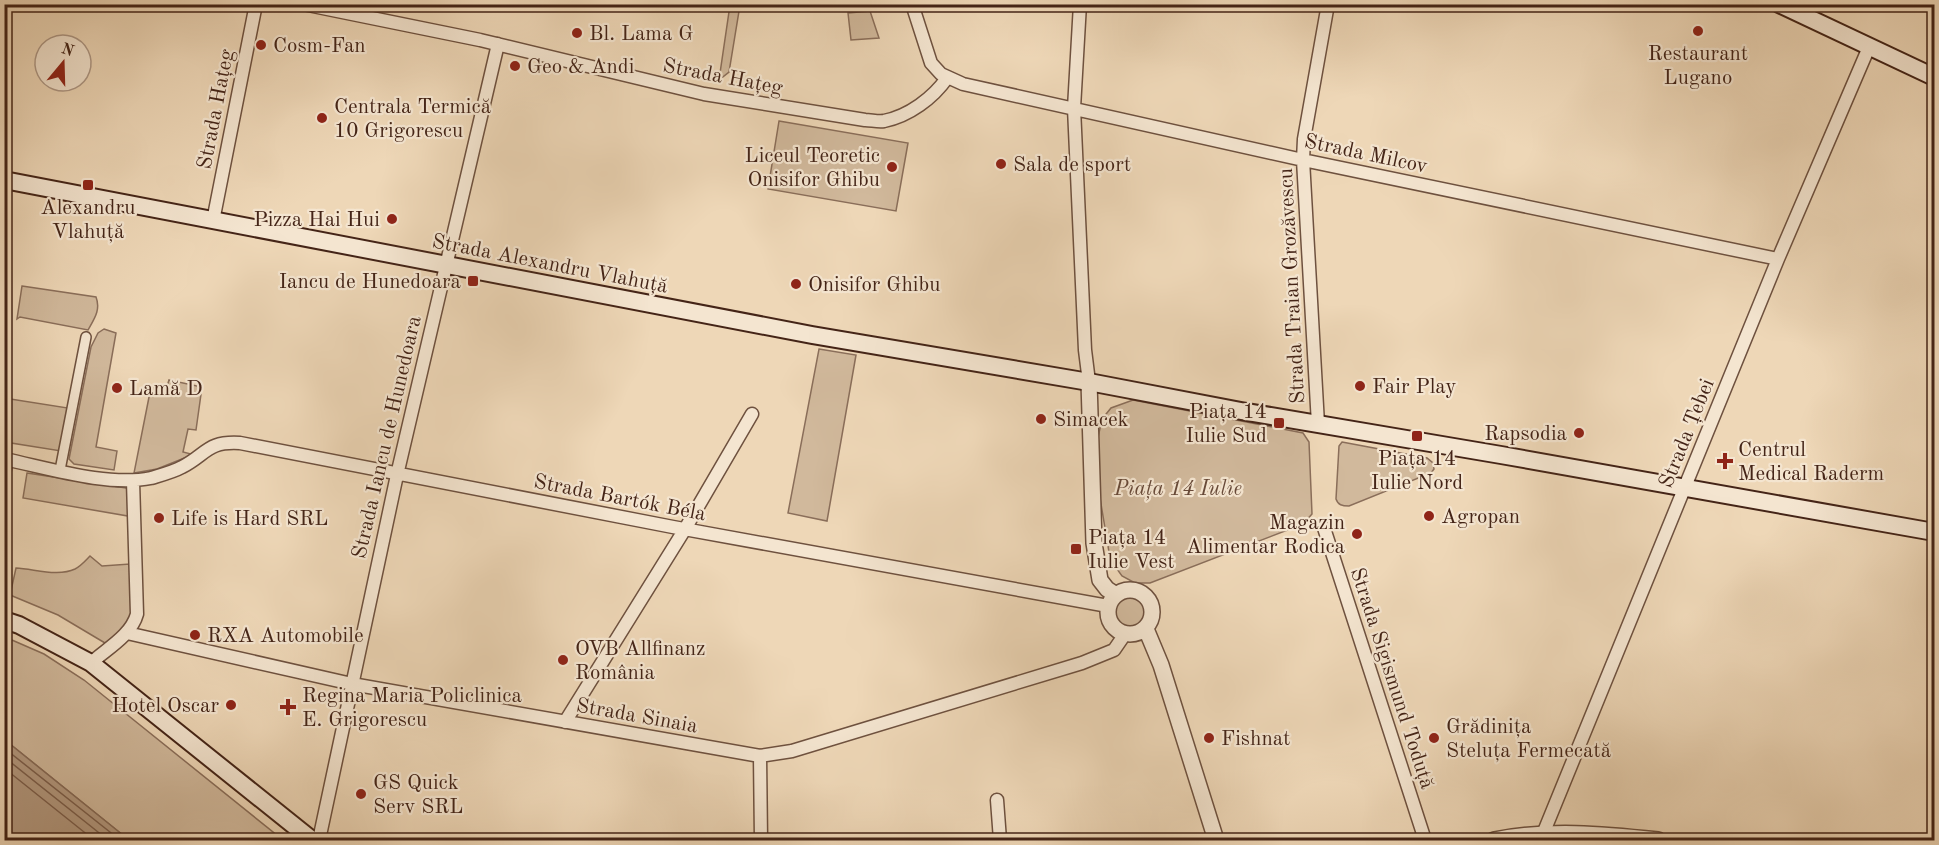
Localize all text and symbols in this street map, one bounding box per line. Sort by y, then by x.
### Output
place label: Bl. Lama G [589,24,693,45]
marker: Restaurant Lugano [1691,24,1705,38]
marker: Bl. Lama G [570,26,584,40]
north arrow [33,33,93,93]
place label: Cosm-Fan [273,36,366,57]
marker: Cosm-Fan [254,38,268,52]
text: N [59,41,76,61]
place label: Restaurant Lugano [1648,44,1748,89]
street label: Strada Hațeg [195,47,240,171]
street label: Strada Hațeg [661,56,785,101]
place label: Geo & Andi [527,57,634,78]
marker: Geo & Andi [508,59,522,73]
place label: Centrala Termică 10 Grigorescu [334,97,491,142]
marker: Centrala Termică 10 Grigorescu [315,111,329,125]
street label: Strada Milcov [1302,131,1429,178]
place label: Liceul Teoretic Onisifor Ghibu [745,146,880,191]
place label: Sala de sport [1013,155,1131,176]
marker: Sala de sport [994,157,1008,171]
marker: Liceul Teoretic Onisifor Ghibu [885,160,899,174]
street label: Strada Traian Grozăvescu [1276,167,1309,404]
marker: Alexandru Vlahuță [81,178,95,192]
place label: Alexandru Vlahuță [41,198,135,244]
place label: Pizza Hai Hui [253,210,380,231]
marker: Pizza Hai Hui [385,212,399,226]
street label: Strada Alexandru Vlahuță [430,231,669,299]
place label: Iancu de Hunedoara [279,272,461,293]
marker: Iancu de Hunedoara [466,274,480,288]
place label: Onisifor Ghibu [808,275,941,296]
marker: Onisifor Ghibu [789,277,803,291]
street label: Strada Iancu de Hunedoara [349,314,426,561]
street label: Strada Țebei [1656,376,1720,492]
place label: Fair Play [1372,377,1457,398]
place label: Lamă D [129,379,203,400]
marker: Fair Play [1353,379,1367,393]
marker: Lamă D [110,381,124,395]
place label: Piața 14 Iulie Sud [1185,402,1267,447]
place label: Simacek [1053,410,1129,431]
marker: Simacek [1034,412,1048,426]
marker: Piața 14 Iulie Sud [1272,416,1286,430]
place label: Rapsodia [1484,424,1567,445]
marker: Rapsodia [1572,426,1586,440]
marker: Piața 14 Iulie Nord [1410,429,1424,443]
place label: Centrul Medical Raderm [1738,440,1884,485]
place label: Piața 14 Iulie Nord [1371,449,1463,494]
marker: Centrul Medical Raderm [1716,452,1734,470]
street label: Strada Bartók Béla [532,471,708,525]
park label: Piața 14 Iulie [1113,479,1242,501]
place label: Agropan [1441,507,1520,528]
place label: Life is Hard SRL [171,509,328,530]
marker: Agropan [1422,509,1436,523]
marker: Life is Hard SRL [152,511,166,525]
place label: Magazin Alimentar Rodica [1186,513,1345,558]
marker: Magazin Alimentar Rodica [1350,527,1364,541]
place label: Piața 14 Iulie Vest [1088,528,1175,573]
marker: Piața 14 Iulie Vest [1069,542,1083,556]
street label: Strada Sigismund Toduță [1345,565,1437,792]
place label: RXA Automobile [207,626,364,647]
marker: RXA Automobile [188,628,202,642]
place label: OVB Allfinanz România [575,639,705,684]
marker: OVB Allfinanz România [556,653,570,667]
place label: Regina Maria Policlinica E. Grigorescu [302,686,522,731]
street label: Strada Sinaia [574,695,699,737]
place label: Hotel Oscar [112,696,219,717]
marker: Hotel Oscar [224,698,238,712]
marker: Regina Maria Policlinica E. Grigorescu [279,698,297,716]
place label: Grădinița Steluța Fermecată [1446,717,1611,763]
place label: Fishnat [1221,729,1290,750]
marker: Fishnat [1202,731,1216,745]
marker: Grădinița Steluța Fermecată [1427,731,1441,745]
place label: GS Quick Serv SRL [373,773,463,818]
marker: GS Quick Serv SRL [354,787,368,801]

